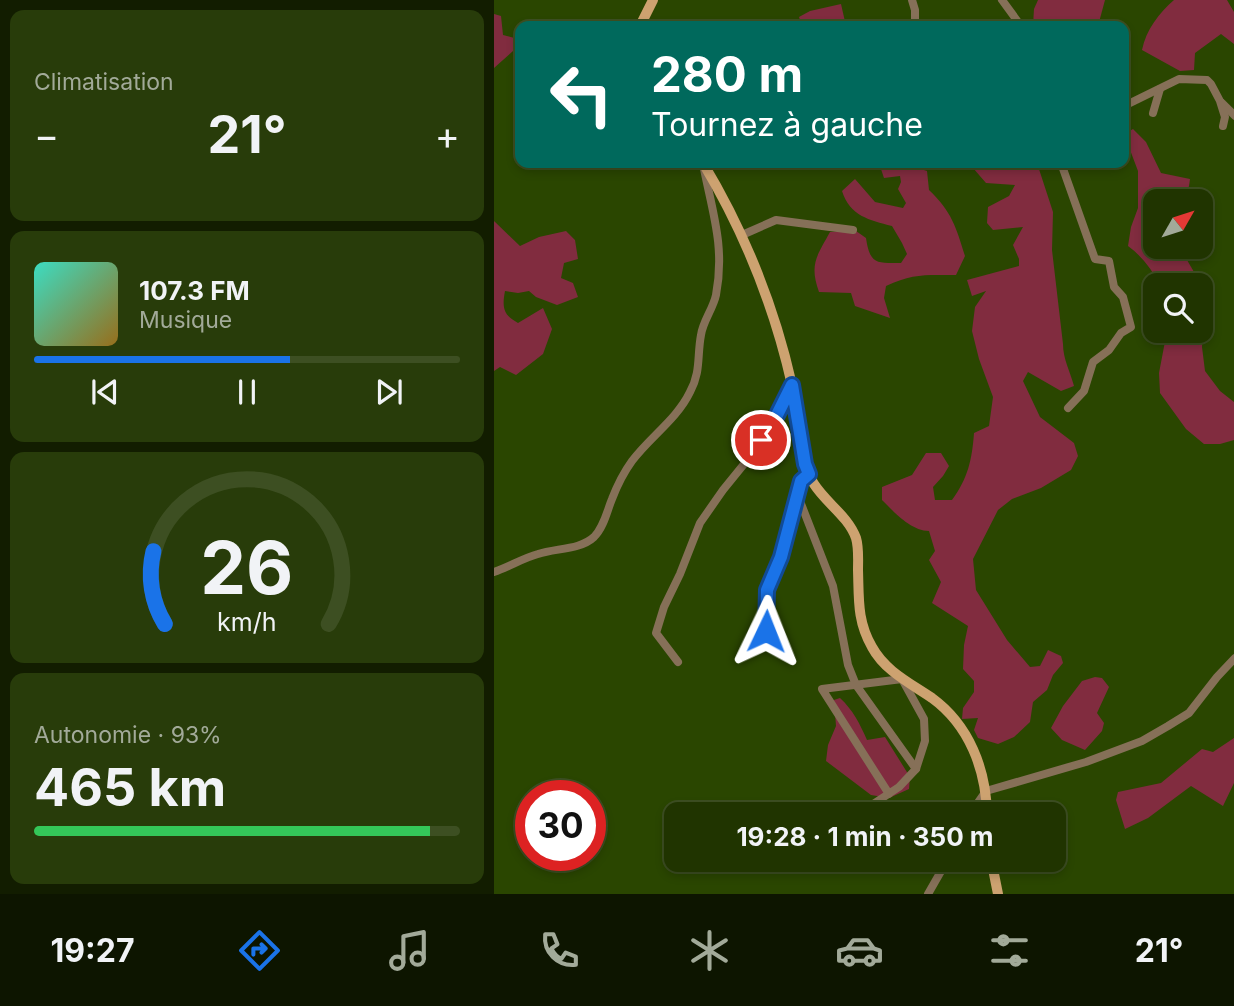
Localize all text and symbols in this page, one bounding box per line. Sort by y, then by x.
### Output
text: 280 m [651,45,803,104]
icon: left [536,49,627,140]
text: Climatisation [34,68,174,96]
text: 21° [207,103,287,166]
text: Tournez à gauche [651,105,923,144]
text: − [34,112,59,158]
text: + [435,112,460,158]
north arrow [1143,189,1213,259]
map controls [1143,189,1213,343]
button: search [1143,273,1213,343]
text: 107.3 FM [139,275,250,306]
text: Musique [139,306,232,334]
icon: previous [86,373,124,411]
icon: pause [228,373,266,411]
icon: next [370,373,408,411]
pin [731,410,791,470]
icon: arrive [742,421,780,459]
text: 26 [200,523,294,612]
position arrow [729,594,803,668]
text: km/h [217,606,277,636]
text: Autonomie · 93% [34,721,222,749]
text: 465 km [34,756,226,819]
speed limit sign: 30 [515,780,606,871]
text: 19:28 · 1 min · 350 m [736,821,994,852]
icon: directions [235,926,284,975]
icon: music [385,926,434,975]
icon: phone [535,926,584,975]
icon: climate [685,926,734,975]
icon: car [835,926,884,975]
icon: filters [985,926,1034,975]
text: 19:27 [50,931,134,970]
text: 21° [1135,931,1183,970]

